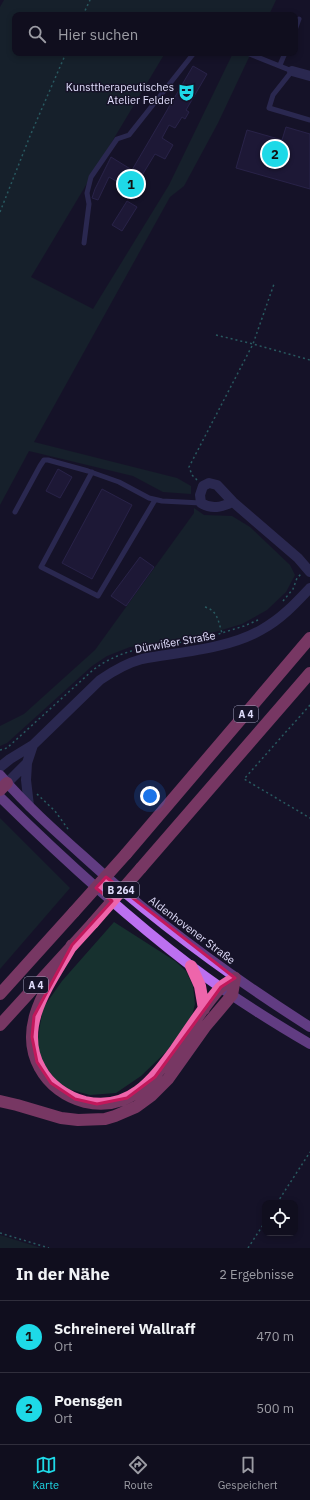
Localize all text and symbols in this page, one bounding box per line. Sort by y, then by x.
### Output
search box [12,12,298,56]
icon: search [26,23,48,45]
text: Hier suchen [58,25,138,44]
place label: Kunsttherapeutisches Atelier Felder [66,80,174,107]
theatre icon: Kunsttherapeutisches Atelier Felder [177,83,197,103]
pin: 2 [262,139,288,169]
pin: 1 [118,169,144,199]
street label: Dürwißer Straße [133,628,217,656]
road number: A 4 [234,706,258,722]
your location [140,786,160,806]
road number: B 264 [103,882,139,898]
street label: Aldenhovener Straße [146,893,238,967]
road number: A 4 [24,977,48,993]
map controls [262,1200,298,1236]
button: locate [262,1200,298,1236]
text: In der Nähe [16,1263,110,1285]
text: 2 Ergebnisse [219,1266,294,1283]
text: Schreinerei Wallraff [54,1319,195,1338]
text: 1 [25,1328,33,1345]
text: 470 m [256,1328,294,1345]
text: Ort [54,1338,73,1355]
text: Poensgen [54,1391,123,1410]
text: 2 [25,1400,33,1417]
text: 500 m [256,1400,294,1417]
text: Ort [54,1410,73,1427]
tab: Karte [32,1454,59,1492]
tab: Route [124,1454,153,1492]
tab: Gespeichert [218,1454,278,1492]

